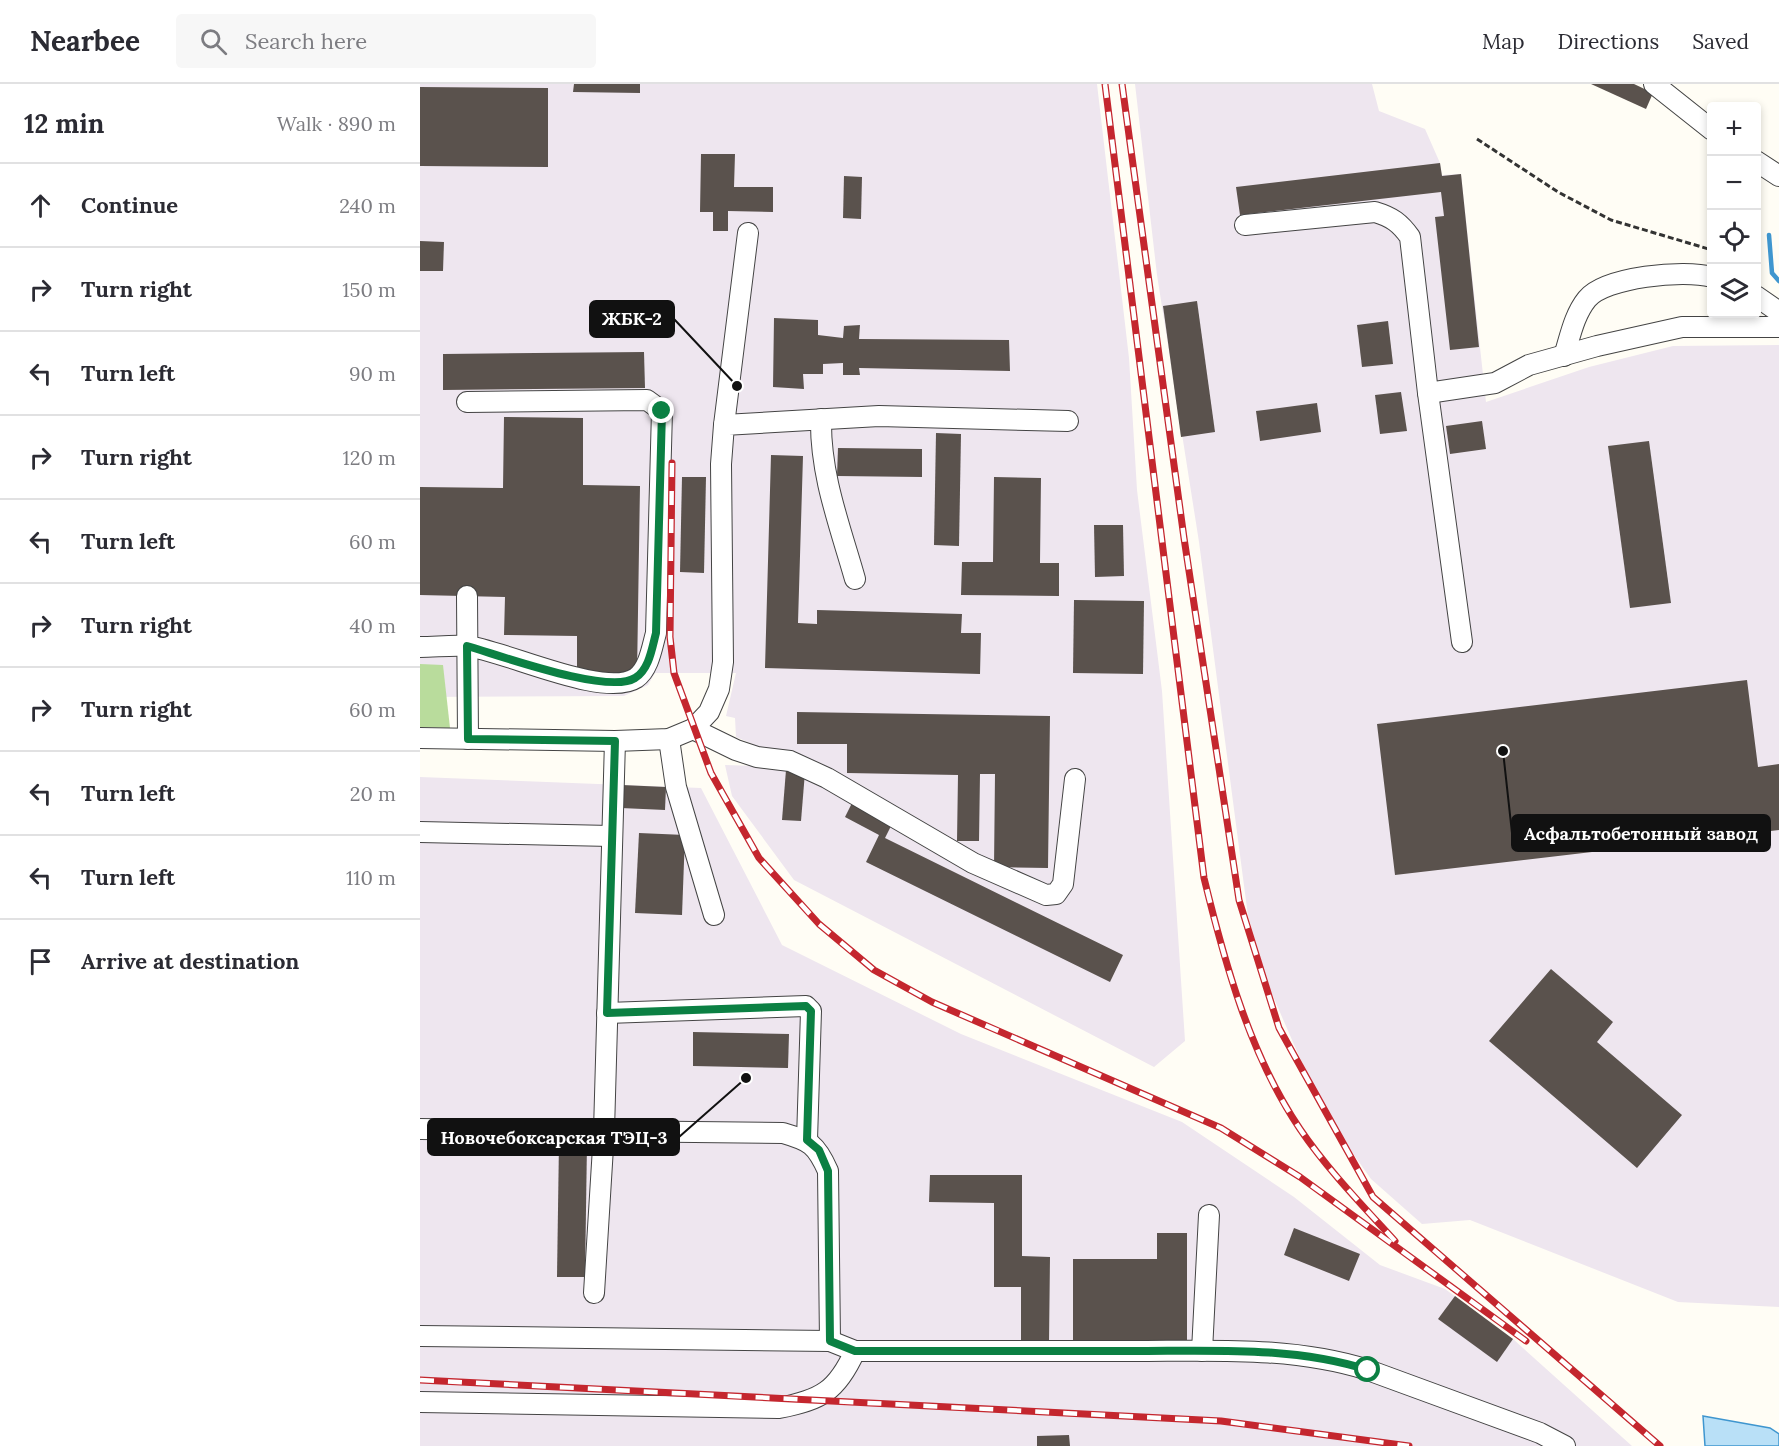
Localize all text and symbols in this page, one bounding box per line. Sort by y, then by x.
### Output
search box [176,14,596,68]
text: Nearbee [30,23,140,59]
icon: search [197,25,230,58]
text: Search here [245,27,367,55]
text: Map [1482,28,1525,55]
text: Directions [1558,28,1659,55]
text: Saved [1692,28,1749,55]
map controls [1707,102,1761,318]
button: + [1707,102,1761,156]
text: 12 min [24,107,104,140]
text: Walk · 890 m [277,111,396,136]
button: − [1707,156,1761,210]
icon: ahead [24,189,57,222]
text: Continue [81,191,178,219]
text: 240 m [339,193,396,218]
button: locate [1707,210,1761,264]
button: layers [1707,264,1761,318]
icon: right [24,273,57,306]
text: Turn right [81,275,192,303]
text: 150 m [342,277,396,302]
callout: ЖБК-2 [590,301,674,337]
text: ЖБК-2 [602,307,662,330]
icon: left [24,357,57,390]
text: Turn left [81,359,175,387]
text: 90 m [349,361,396,386]
route end [648,397,674,423]
icon: right [24,441,57,474]
text: Turn right [81,443,192,471]
text: 120 m [342,445,396,470]
icon: left [24,525,57,558]
text: Turn left [81,527,175,555]
text: 60 m [349,529,396,554]
icon: right [24,609,57,642]
text: Turn right [81,611,192,639]
text: 40 m [350,613,396,638]
icon: right [24,693,57,726]
text: Turn right [81,695,192,723]
text: 60 m [349,697,396,722]
icon: left [24,777,57,810]
text: Turn left [81,779,175,807]
text: 20 m [350,781,396,806]
callout: Асфальтобетонный завод [1512,815,1770,851]
text: Асфальтобетонный завод [1524,822,1758,845]
icon: left [24,861,57,894]
text: Turn left [81,863,175,891]
text: 110 m [346,865,396,890]
icon: arrive [24,945,57,978]
text: Arrive at destination [81,947,299,975]
callout: Новочебоксарская ТЭЦ-3 [428,1119,679,1155]
text: Новочебоксарская ТЭЦ-3 [441,1126,667,1149]
route start [1354,1356,1380,1382]

